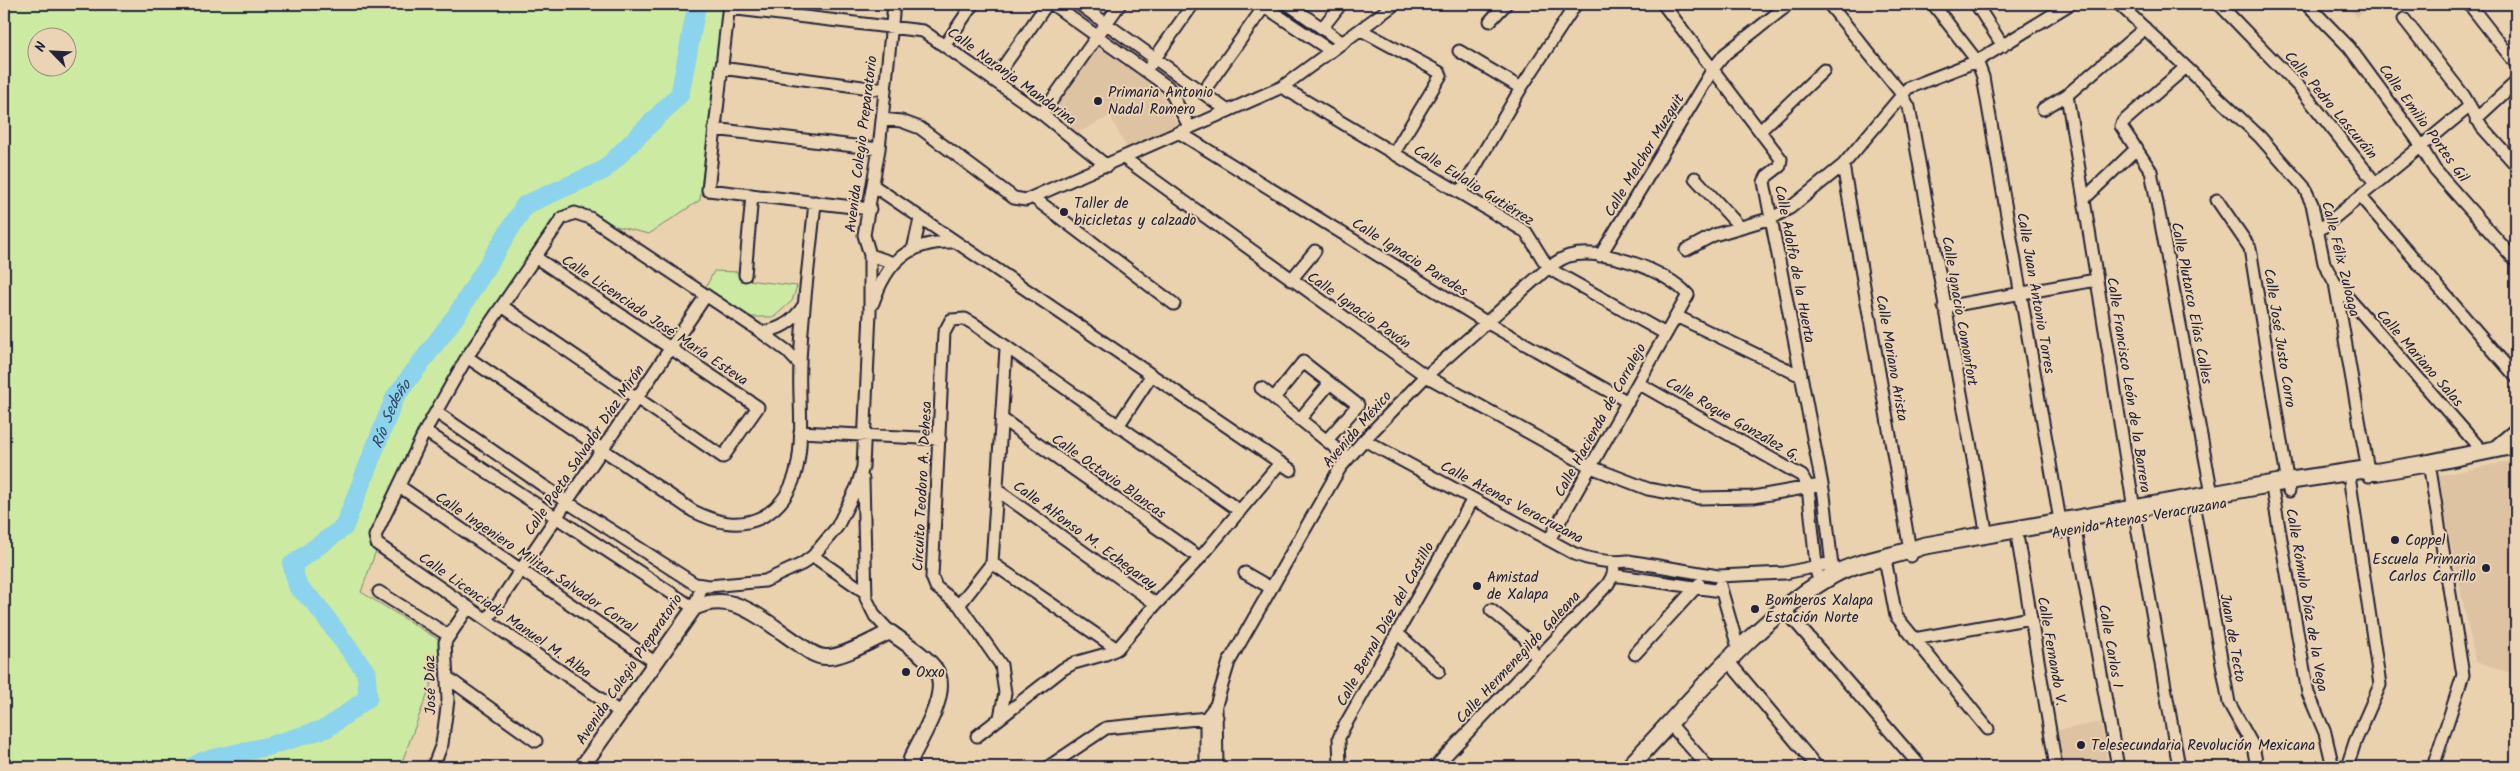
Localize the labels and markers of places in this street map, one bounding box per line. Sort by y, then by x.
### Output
place label: Primaria Antonio Nadal Romero [1108,81,1214,122]
marker: Primaria Antonio Nadal Romero [1092,95,1104,107]
place label: Taller de bicicletas y calzado [1074,192,1197,233]
marker: Taller de bicicletas y calzado [1058,206,1070,218]
place label: Coppel [2405,529,2446,553]
marker: Coppel [2389,534,2401,546]
place label: Escuela Primaria Carlos Carrillo [2372,548,2476,589]
marker: Escuela Primaria Carlos Carrillo [2480,562,2492,574]
place label: Amistad de Xalapa [1487,566,1549,607]
marker: Amistad de Xalapa [1471,580,1483,592]
place label: Bomberos Xalapa Estación Norte [1765,589,1873,630]
marker: Bomberos Xalapa Estación Norte [1749,603,1761,615]
place label: Oxxo [916,661,945,685]
marker: Oxxo [900,666,912,678]
place label: Telesecundaria Revolución Mexicana [2091,734,2315,758]
marker: Telesecundaria Revolución Mexicana [2075,739,2087,751]

